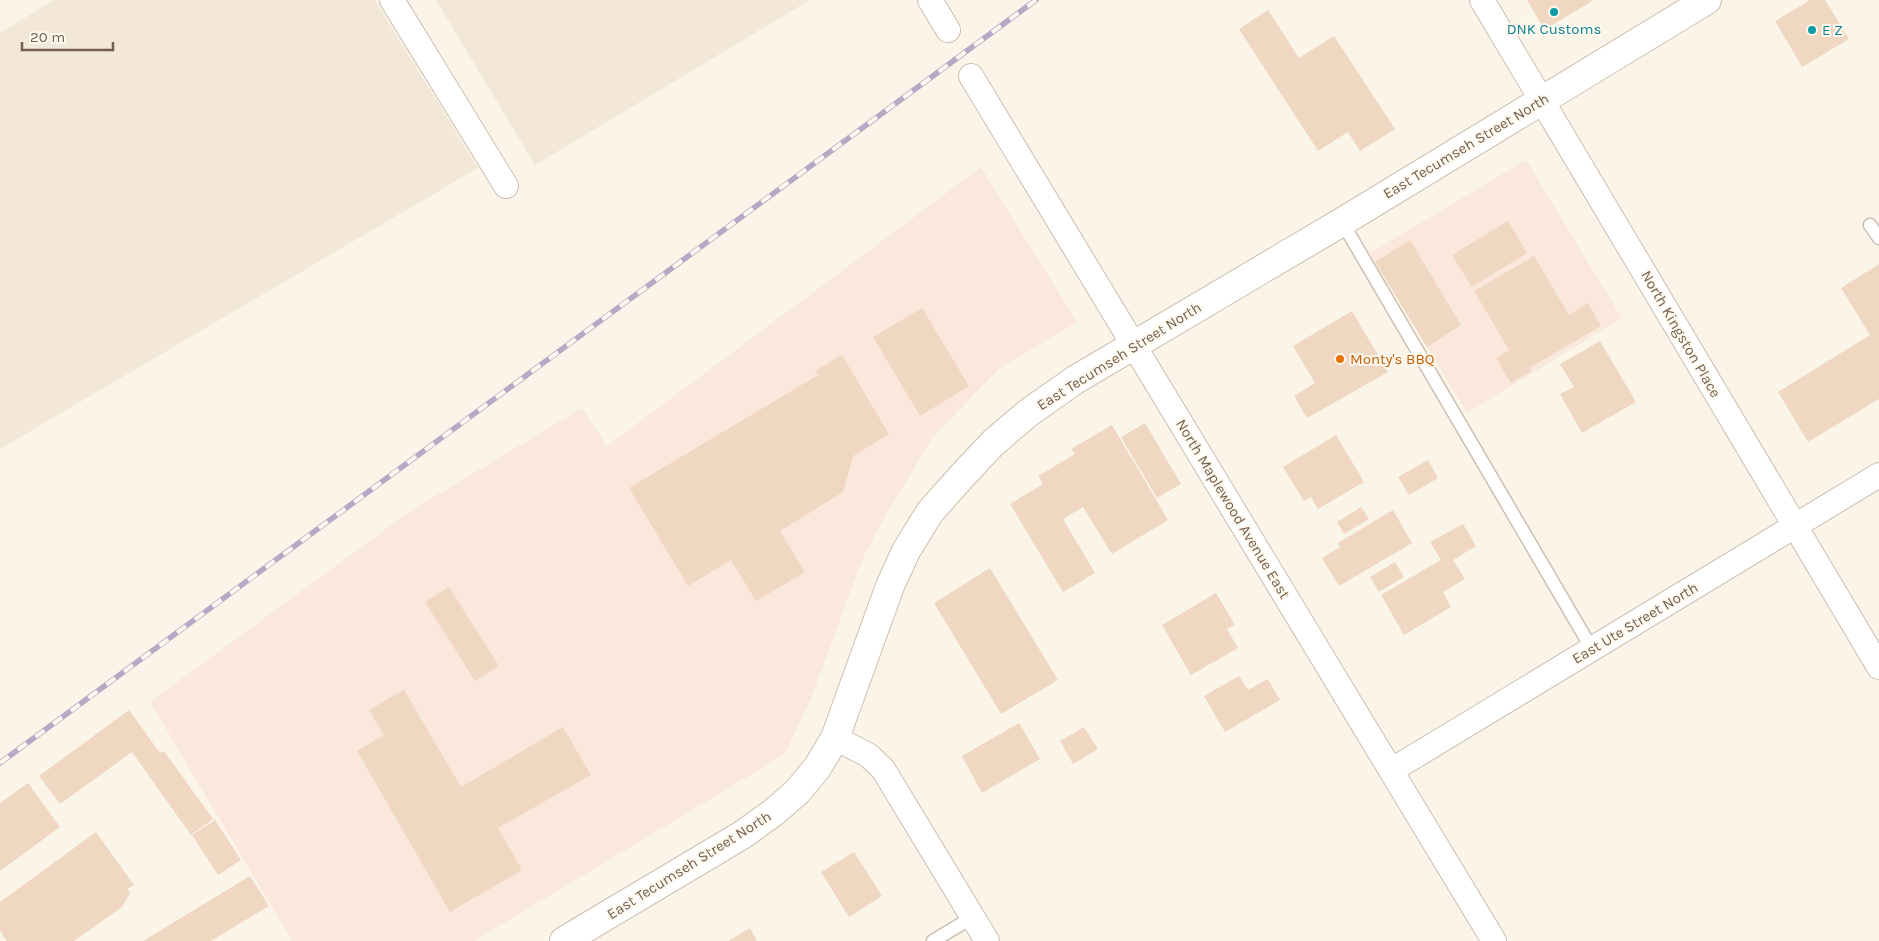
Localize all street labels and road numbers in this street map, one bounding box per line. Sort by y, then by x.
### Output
street label: East Tecumseh Street North [1380,89,1552,203]
street label: North Kingston Place [1637,267,1725,401]
street label: East Tecumseh Street North [1034,298,1204,414]
street label: North Maplewood Avenue East [1172,416,1294,602]
street label: East Ute Street North [1569,578,1701,668]
street label: East Tecumseh Street North [604,807,774,923]

